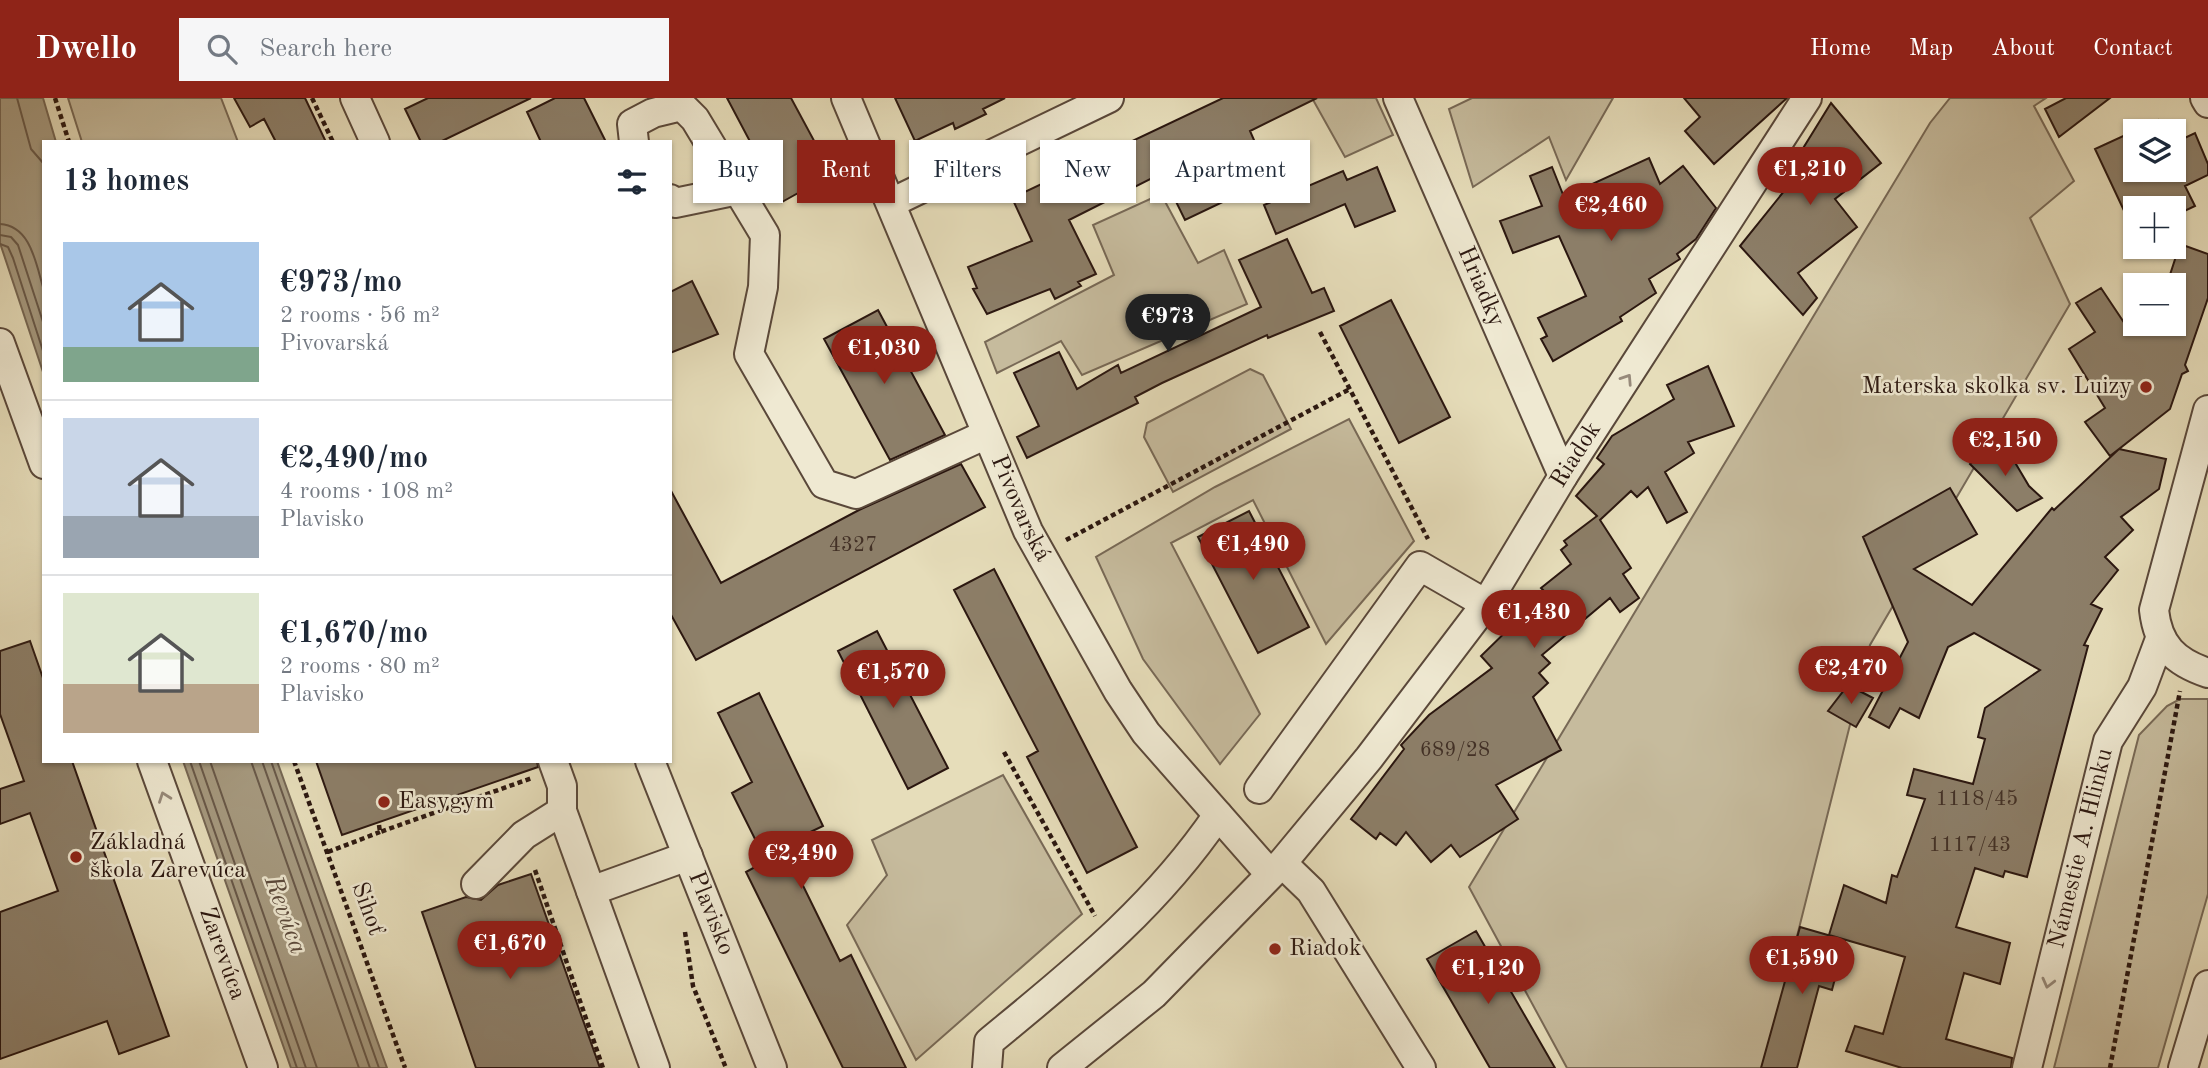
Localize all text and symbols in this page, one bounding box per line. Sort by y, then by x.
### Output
search box [179,18,669,81]
icon: search [203,30,241,68]
text: Dwello [35,33,137,66]
text: Search here [259,36,392,62]
text: Home [1810,37,1871,61]
text: Map [1909,37,1953,61]
text: About [1991,37,2055,61]
text: Contact [2093,37,2173,61]
map controls [2123,119,2186,336]
button: layers [2123,119,2186,182]
chip: Buy [693,140,783,203]
chip: Rent [797,140,895,203]
chip: Filters [909,140,1026,203]
chip: New [1040,140,1136,203]
chip: Apartment [1150,140,1310,203]
pin: €1,210 [1753,148,1867,207]
text: €1,210 [1773,158,1847,181]
icon: filters [613,163,651,201]
text: 13 homes [63,167,189,197]
pin: €2,460 [1554,184,1668,243]
text: €2,460 [1574,194,1648,217]
button: + [2123,196,2186,259]
street label: Hriadky [1452,243,1508,331]
text: €973/mo [280,268,402,298]
icon: home [119,270,203,354]
button: − [2123,273,2186,336]
pin: €973 [1127,294,1209,354]
text: 2 rooms · 56 m² [280,304,440,327]
text: €973 [1141,305,1195,328]
pin: €1,030 [827,327,941,386]
text: Pivovarská [280,332,389,355]
text: €1,030 [847,337,921,360]
one-way arrow [1619,374,1632,387]
place label: Materska skolka sv. Luizy [1862,375,2132,399]
marker: Materska skolka sv. Luizy [2138,379,2154,395]
street label: Riadok [1547,418,1606,492]
pin: €2,150 [1948,418,2062,478]
text: €2,150 [1968,429,2042,452]
text: €2,490/mo [280,444,428,474]
icon: home [119,446,203,530]
street label: Pivovarská [986,452,1055,566]
text: 4 rooms · 108 m² [280,480,453,503]
text: Plavisko [280,508,364,531]
pin: €1,490 [1196,522,1310,582]
text: €1,490 [1216,533,1290,556]
house number: 4327 [829,535,877,556]
pin: €1,430 [1477,590,1591,650]
text: €1,430 [1497,601,1571,624]
text: €1,670/mo [280,619,428,649]
icon: home [119,621,203,705]
pin: €2,470 [1794,646,1908,706]
pin: €1,570 [836,650,950,710]
text: 2 rooms · 80 m² [280,655,440,678]
text: €2,470 [1814,657,1888,680]
text: €1,570 [856,661,930,684]
text: Plavisko [280,683,364,706]
house number: 689/28 [1420,740,1490,761]
street label: Námestie A. Hlinku [2045,746,2118,951]
house number: 1118/45 [1936,789,2018,810]
place label: Easygym [398,790,494,814]
one-way arrow [159,791,173,803]
marker: Easygym [376,794,392,810]
place label: Základná škola Zarevúca [90,831,246,883]
pin: €2,490 [744,832,858,891]
house number: 1117/43 [1929,835,2011,856]
text: €2,490 [764,842,838,865]
marker: Základná škola Zarevúca [68,849,84,865]
street label: Plavisko [683,868,738,959]
water label: Revúca [259,871,311,958]
street label: Sihoť [346,879,388,939]
street label: Zarevúca [194,904,249,1003]
pin: €1,670 [453,922,567,981]
text: €1,670 [473,932,547,955]
pin: €1,590 [1745,936,1859,996]
place label: Riadok [1289,937,1361,961]
marker: Riadok [1267,941,1283,957]
pin: €1,120 [1431,946,1545,1006]
text: €1,590 [1765,947,1839,970]
text: €1,120 [1451,957,1525,980]
one-way arrow [2042,977,2056,989]

